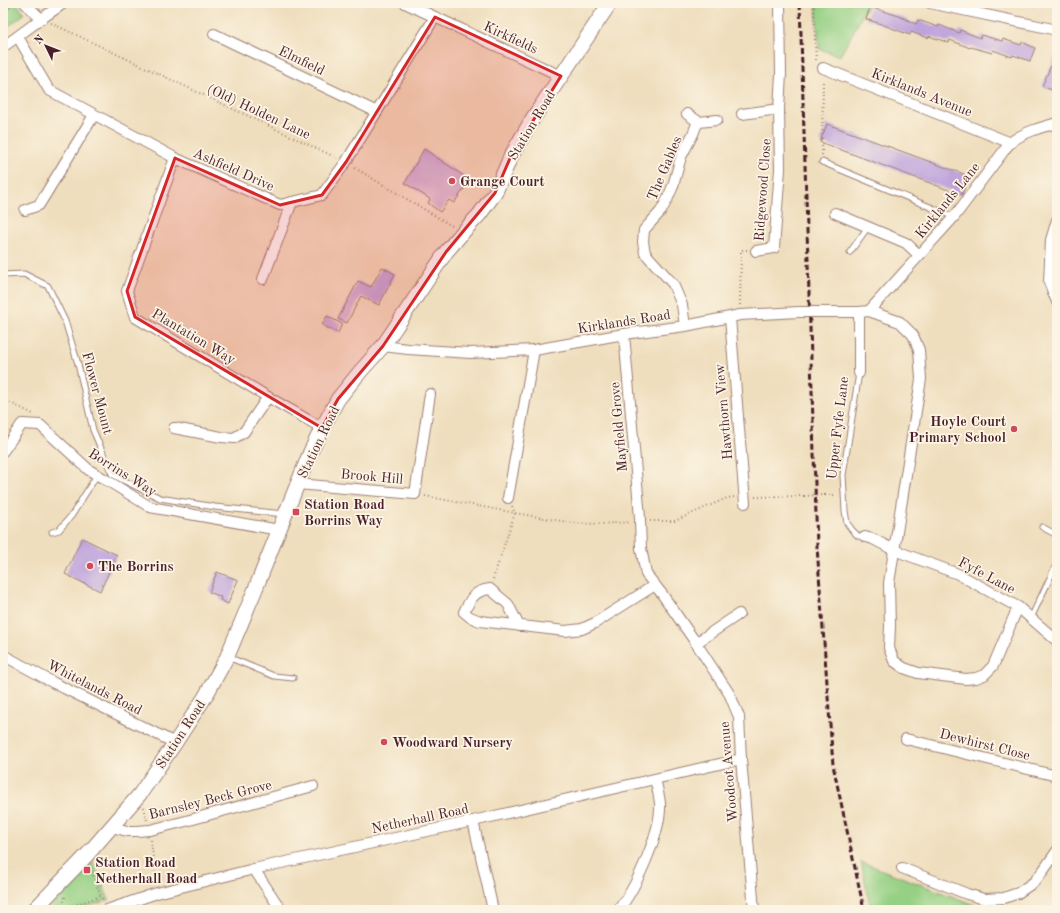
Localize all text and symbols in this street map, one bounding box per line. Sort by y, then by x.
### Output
street label: Kirkfields [481,19,540,57]
north arrow [26,26,66,66]
text: N [33,33,47,47]
street label: Elmfield [276,44,327,78]
street label: Kirklands Avenue [869,66,974,120]
street label: (Old) Holden Lane [205,82,312,142]
street label: Station Road [506,88,558,163]
street label: The Gables [645,134,685,203]
street label: Ridgewood Close [752,138,774,242]
street label: Ashfield Drive [191,146,276,194]
street label: Kirklands Lane [913,160,983,241]
place label: Grange Court [460,175,545,189]
marker: Grange Court [447,176,457,186]
street label: Plantation Way [149,306,238,368]
street label: Kirklands Road [577,308,672,336]
street label: Flower Mount [79,350,115,436]
street label: Hawthorn View [713,363,735,461]
street label: Upper Fyfe Lane [825,376,851,480]
street label: Mayfield Grove [608,381,630,472]
street label: Station Road [295,404,342,481]
place label: Hoyle Court Primary School [909,415,1006,445]
marker: Hoyle Court Primary School [1009,424,1019,434]
street label: Borrins Way [86,446,159,500]
street label: Brook Hill [340,467,404,487]
place label: Station Road Borrins Way [304,498,385,528]
marker: Station Road Borrins Way [291,507,301,517]
street label: Fyfe Lane [956,555,1017,597]
place label: The Borrins [98,560,174,574]
marker: The Borrins [85,561,95,571]
street label: Whitelands Road [45,658,144,718]
street label: Station Road [154,698,208,771]
street label: Woodcot Avenue [718,721,740,823]
street label: Dewhirst Close [938,727,1032,763]
place label: Woodward Nursery [392,736,513,750]
marker: Woodward Nursery [379,737,389,747]
street label: Barnsley Beck Grove [147,778,273,822]
street label: Netherhall Road [370,802,470,836]
place label: Station Road Netherhall Road [95,856,198,886]
marker: Station Road Netherhall Road [82,865,92,875]

